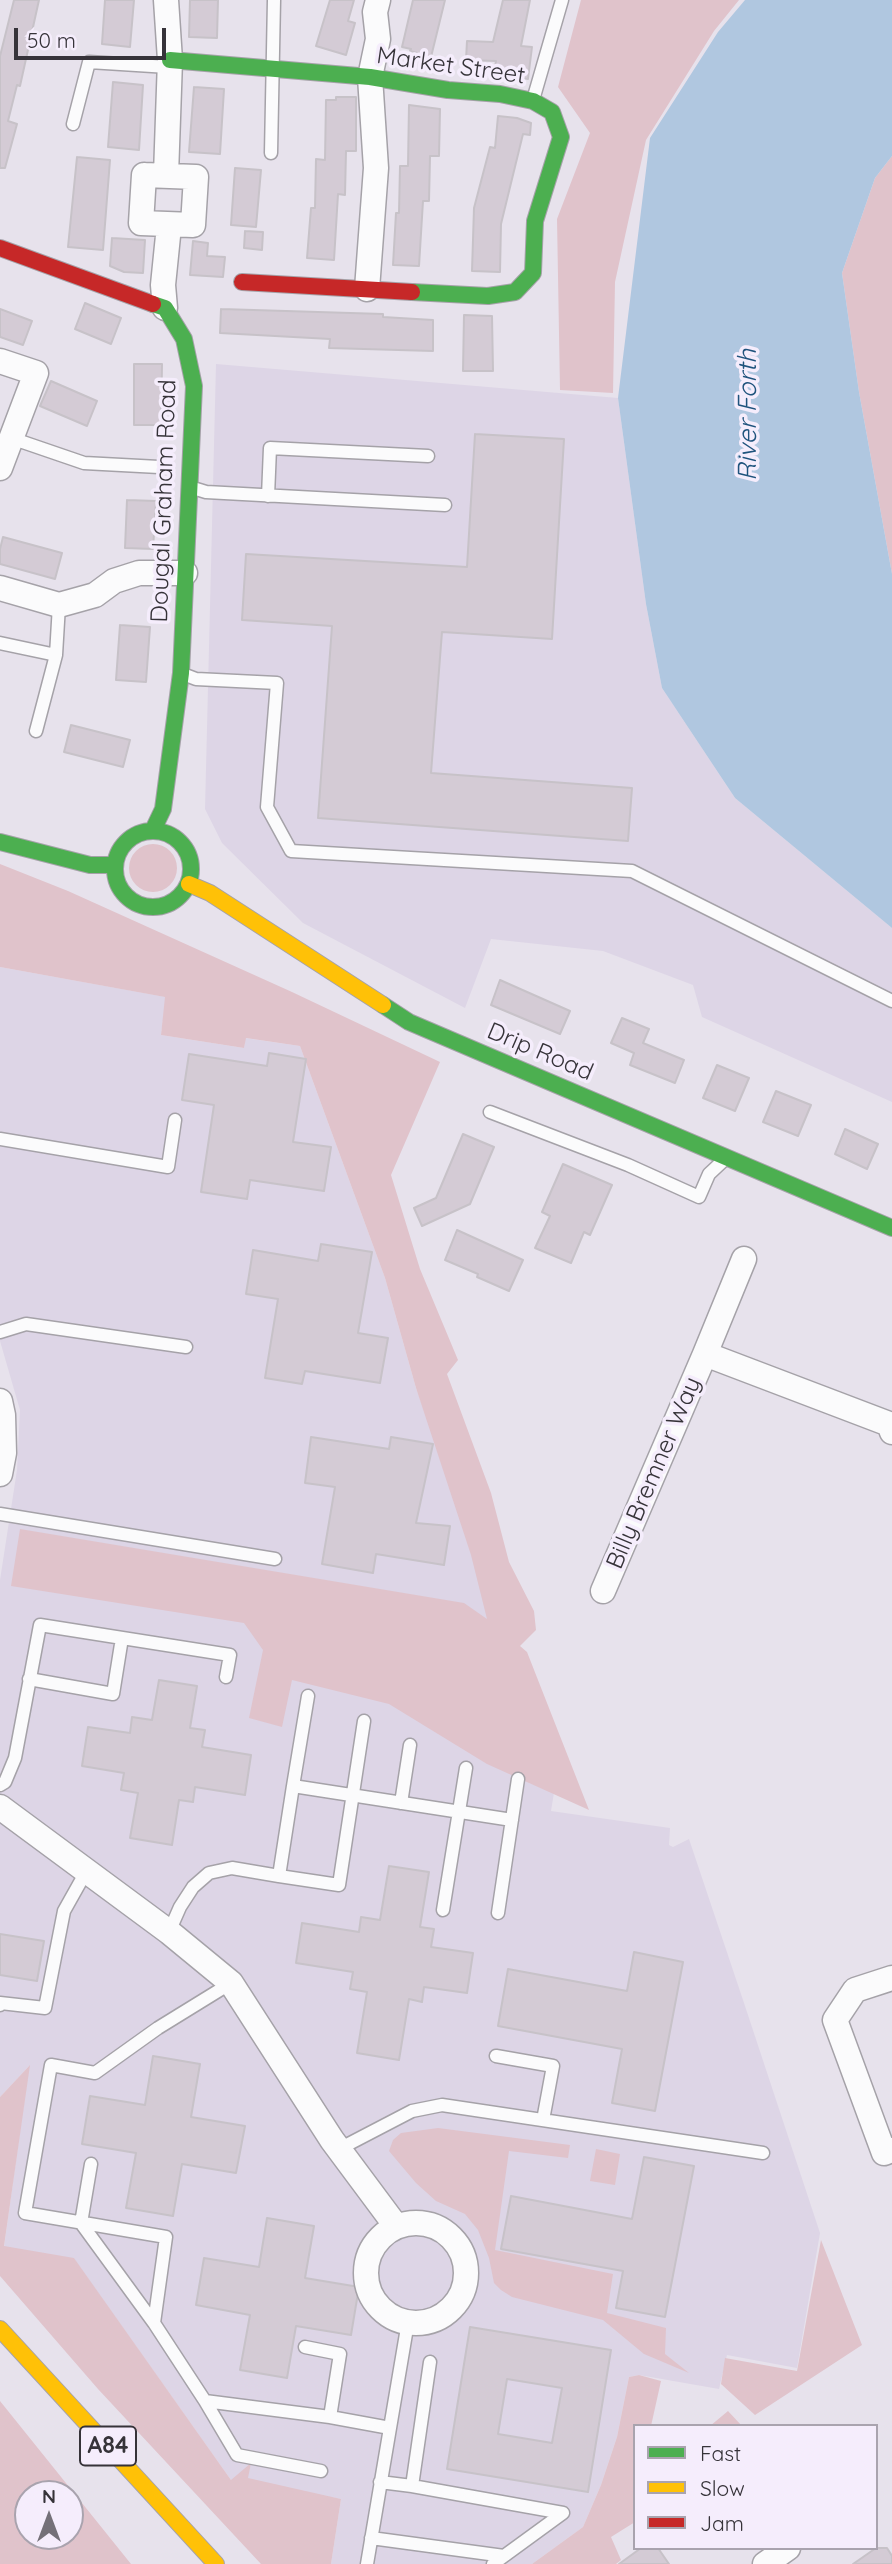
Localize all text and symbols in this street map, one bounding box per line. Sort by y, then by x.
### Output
scale bar [18,14,170,58]
text: 50 m [27,27,76,53]
street label: Market Street [375,41,527,91]
water label: River Forth [732,349,764,481]
street label: Dougal Graham Road [145,379,183,623]
street label: Drip Road [483,1017,597,1087]
street label: Billy Bremner Way [601,1373,707,1573]
legend [633,2424,878,2550]
road number: A84 [80,2426,136,2466]
text: Fast [700,2440,741,2466]
text: Slow [700,2475,745,2501]
north arrow [14,2480,84,2550]
text: N [42,2484,56,2508]
text: Jam [700,2510,744,2536]

